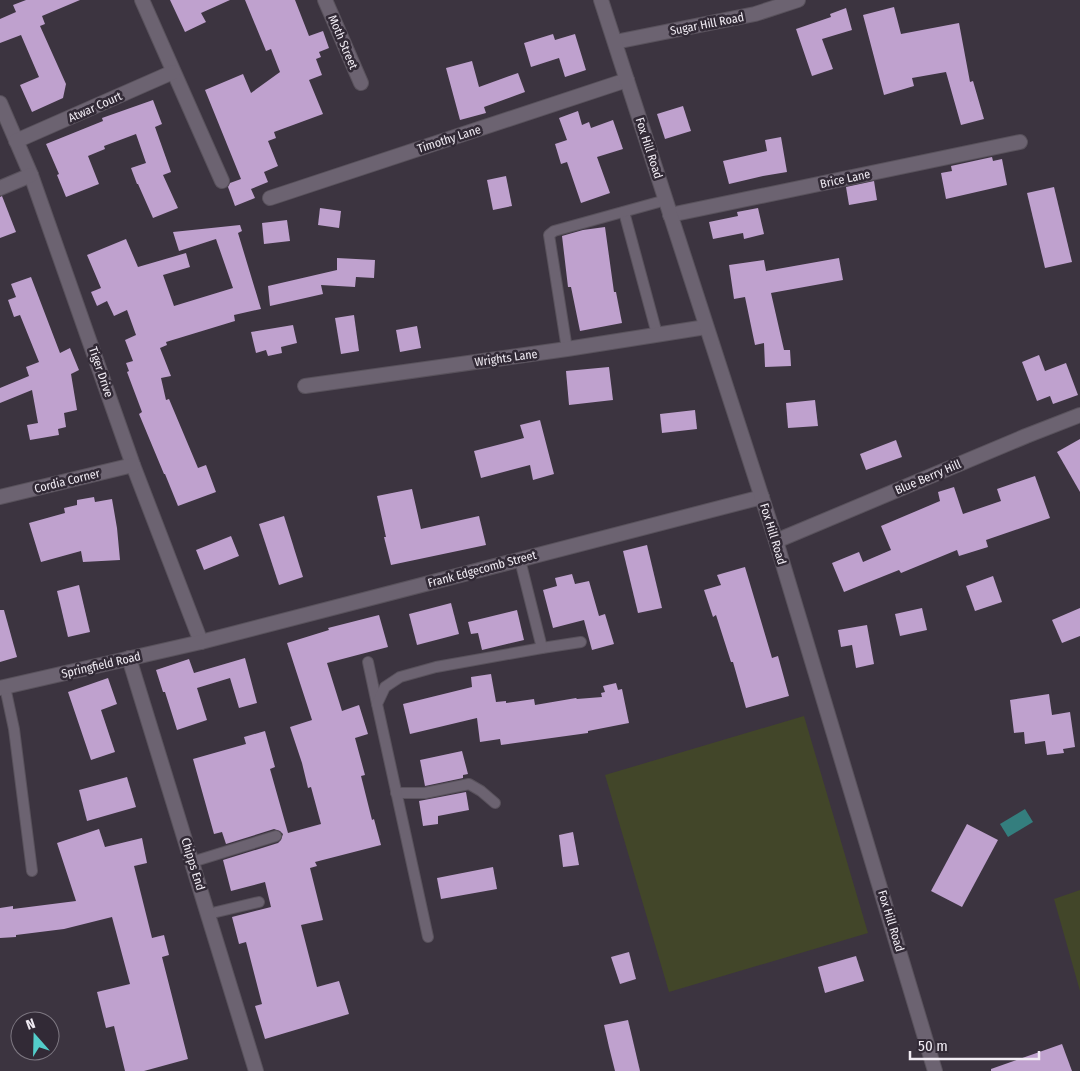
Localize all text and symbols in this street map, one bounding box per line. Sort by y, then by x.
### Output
street label: Sugar Hill Road [669,10,745,38]
street label: Moth Street [325,13,361,71]
street label: Atwar Court [66,89,124,125]
street label: Fox Hill Road [633,116,665,180]
street label: Timothy Lane [416,122,483,156]
street label: Brice Lane [819,167,871,191]
street label: Tiger Drive [86,345,116,399]
street label: Wrights Lane [474,347,538,369]
street label: Blue Berry Hill [893,457,963,497]
street label: Cordia Corner [33,466,102,496]
street label: Fox Hill Road [757,502,789,566]
street label: Frank Edgecomb Street [426,548,538,590]
street label: Springfield Road [60,649,142,681]
street label: Chipps End [178,836,208,892]
street label: Fox Hill Road [875,889,907,953]
north arrow [10,1011,60,1061]
text: N [24,1015,38,1034]
scale bar [910,1028,1039,1060]
text: 50 m [918,1037,948,1055]

